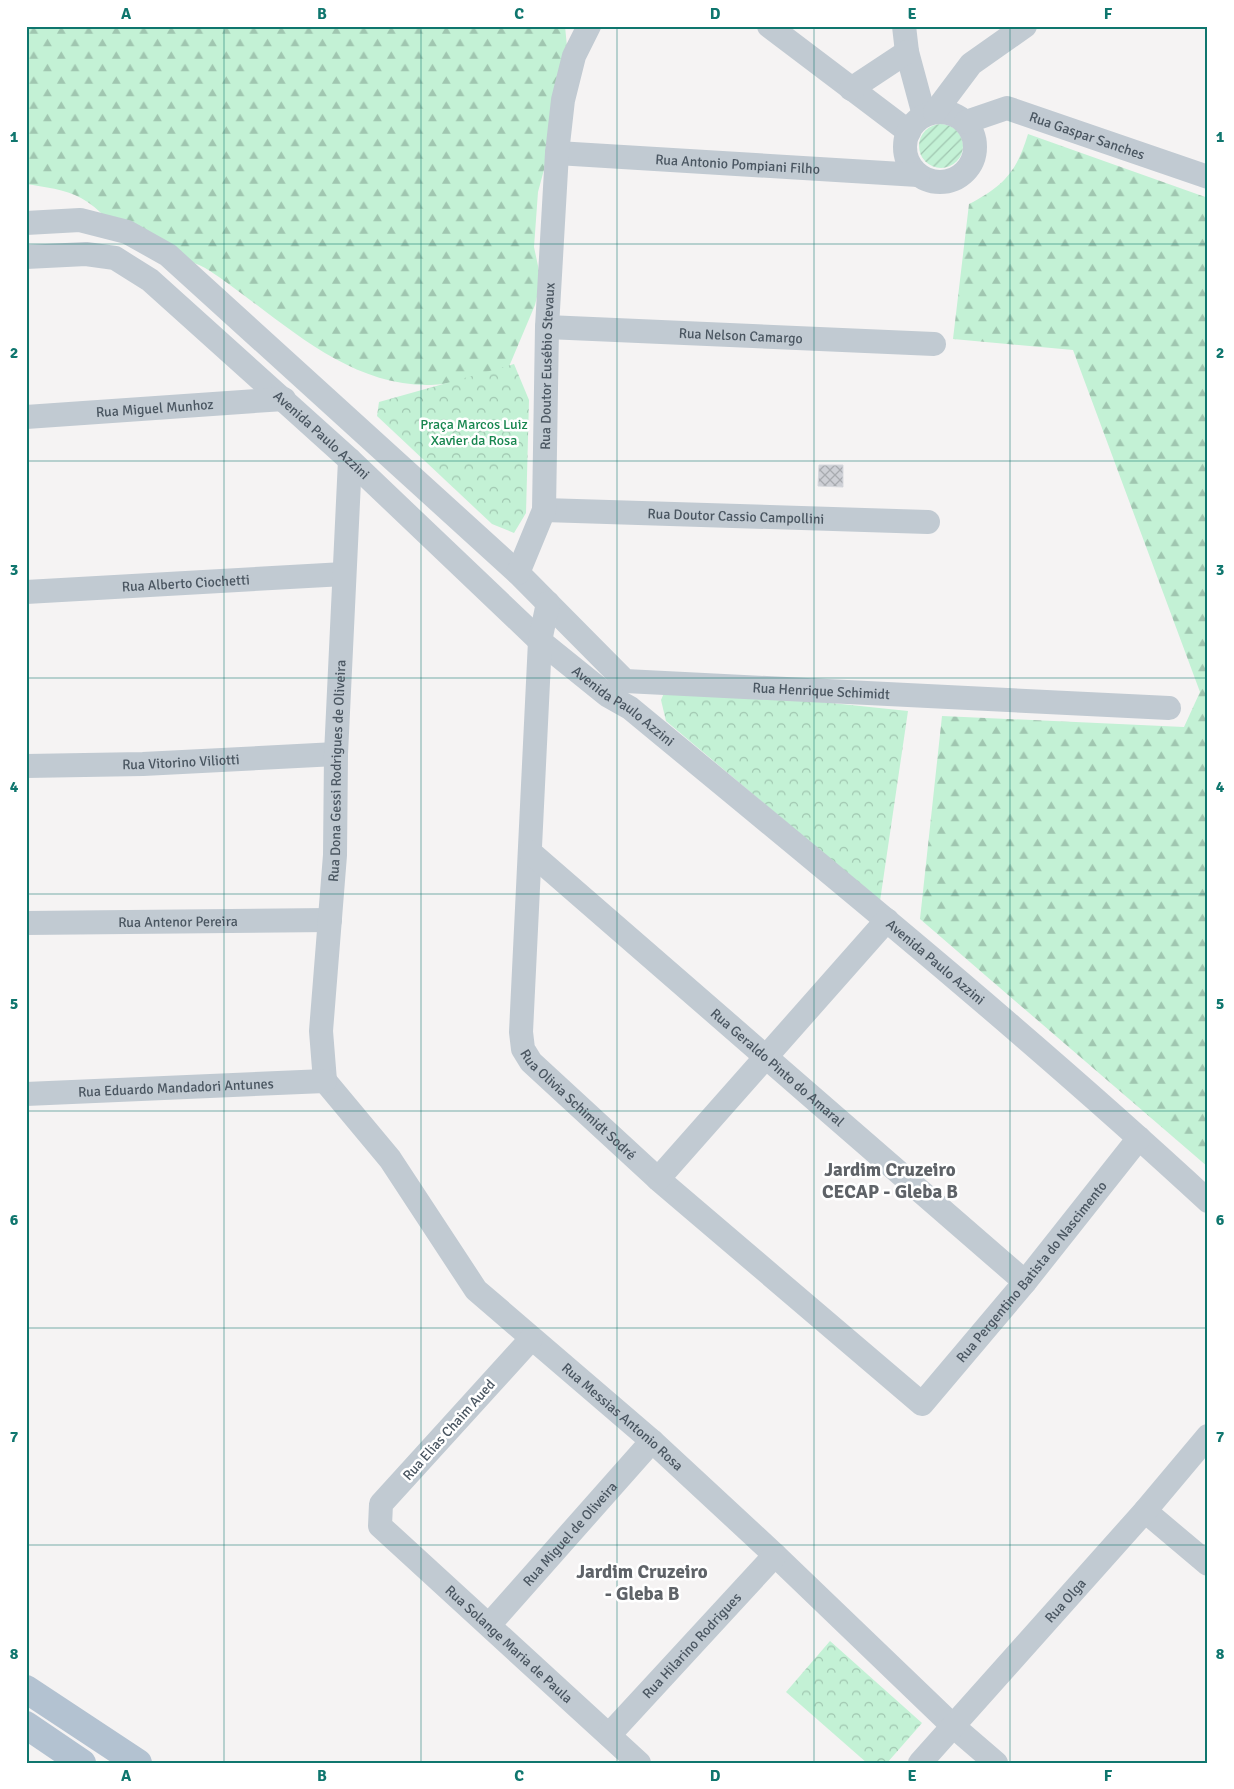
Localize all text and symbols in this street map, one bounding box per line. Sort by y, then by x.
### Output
text: A [121,4,132,24]
text: B [317,4,327,24]
text: C [514,4,524,24]
text: D [710,4,721,24]
text: E [907,4,917,24]
text: F [1104,4,1113,24]
street label: Rua Gaspar Sanches [1027,108,1147,163]
text: 1 [10,127,19,147]
text: 1 [1216,127,1225,147]
street label: Rua Antonio Pompiani Filho [655,151,821,178]
street label: Rua Doutor Eusébio Stevaux [536,281,558,450]
street label: Rua Nelson Camargo [678,324,803,347]
text: 2 [10,343,18,363]
text: 2 [1216,343,1224,363]
street label: Avenida Paulo Azzini [270,387,373,483]
street label: Rua Miguel Munhoz [95,395,214,421]
park label: Praça Marcos Luiz Xavier da Rosa [420,416,528,449]
street label: Rua Doutor Cassio Campollini [647,505,825,527]
text: 3 [10,560,18,580]
text: 3 [1216,560,1224,580]
street label: Rua Alberto Ciochetti [121,571,250,595]
street label: Rua Dona Gessi Rodrigues de Oliveira [324,659,349,883]
street label: Avenida Paulo Azzini [569,662,678,750]
street label: Rua Henrique Schimidt [752,679,890,703]
street label: Rua Vitorino Viliotti [122,751,240,773]
text: 4 [10,777,19,797]
text: 4 [1216,777,1225,797]
street label: Rua Antenor Pereira [118,912,238,931]
street label: Avenida Paulo Azzini [883,915,988,1008]
text: 5 [10,994,18,1014]
text: 5 [1216,994,1224,1014]
street label: Rua Geraldo Pinto do Amaral [707,1004,848,1130]
street label: Rua Olivia Schimidt Sodré [517,1046,640,1163]
street label: Rua Eduardo Mandadori Antunes [78,1075,274,1100]
district label: Jardim Cruzeiro CECAP - Gleba B [822,1158,958,1204]
street label: Rua Pergentino Batista do Nascimento [952,1177,1110,1366]
text: 6 [10,1210,19,1230]
text: 6 [1216,1210,1225,1230]
street label: Rua Messias Antonio Rosa [558,1359,687,1474]
street label: Rua Elias Chaim Aued [399,1376,499,1484]
text: 7 [10,1427,19,1447]
text: 7 [1216,1427,1225,1447]
street label: Rua Miguel de Oliveira [519,1478,621,1589]
district label: Jardim Cruzeiro - Gleba B [576,1560,708,1606]
street label: Rua Olga [1041,1575,1089,1626]
street label: Rua Solange Maria de Paula [442,1582,576,1707]
street label: Rua Hilarino Rodrigues [639,1589,745,1702]
text: 8 [10,1644,19,1664]
text: 8 [1216,1644,1225,1664]
text: A [121,1766,132,1786]
text: B [317,1766,327,1786]
text: C [514,1766,524,1786]
text: D [710,1766,721,1786]
text: E [907,1766,917,1786]
text: F [1104,1766,1113,1786]

